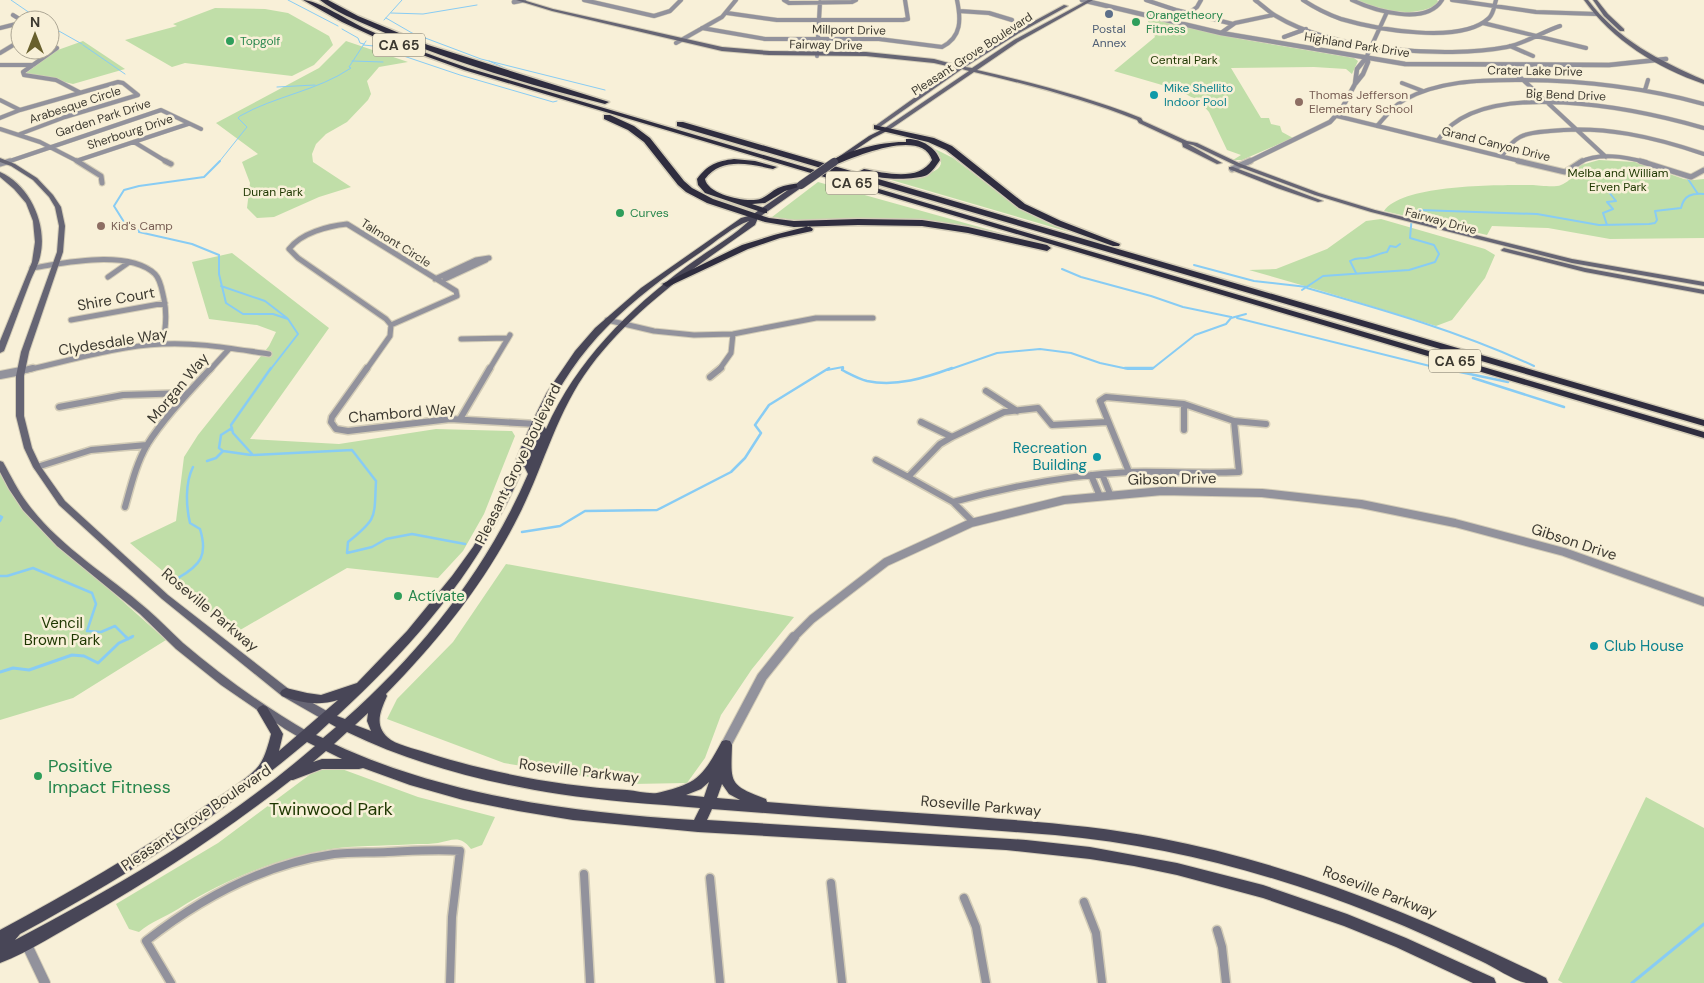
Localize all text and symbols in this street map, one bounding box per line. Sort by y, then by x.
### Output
place label: Orangetheory Fitness [1146,7,1223,37]
marker: Postal Annex [1103,8,1115,20]
street label: Pleasant Grove Boulevard [908,9,1036,99]
north arrow [10,10,60,60]
text: N [30,13,40,31]
marker: Orangetheory Fitness [1130,16,1142,28]
street label: Millport Drive [812,21,886,39]
place label: Postal Annex [1092,21,1126,51]
street label: Highland Park Drive [1303,29,1411,61]
place label: Topgolf [240,33,280,49]
road number: CA 65 [373,34,425,56]
marker: Topgolf [224,35,236,47]
street label: Fairway Drive [789,36,863,54]
park label: Central Park [1150,52,1218,68]
street label: Crater Lake Drive [1487,62,1583,80]
place label: Mike Shellito Indoor Pool [1164,80,1233,110]
street label: Arabesque Circle [27,83,123,127]
street label: Big Bend Drive [1526,86,1606,104]
place label: Thomas Jefferson Elementary School [1309,87,1413,117]
marker: Mike Shellito Indoor Pool [1148,89,1160,101]
street label: Garden Park Drive [53,95,153,141]
marker: Thomas Jefferson Elementary School [1293,96,1305,108]
street label: Sherbourg Drive [85,111,175,153]
street label: Grand Canyon Drive [1440,123,1552,165]
park label: Melba and William Erven Park [1568,165,1668,195]
road number: CA 65 [826,172,878,194]
park label: Duran Park [243,184,303,200]
street label: Fairway Drive [1403,204,1479,238]
place label: Curves [630,205,669,221]
marker: Curves [614,207,626,219]
street label: Talmont Circle [358,215,434,271]
place label: Kid's Camp [111,218,173,234]
marker: Kid's Camp [95,220,107,232]
street label: Shire Court [76,282,156,316]
street label: Clydesdale Way [57,323,170,361]
street label: Morgan Way [143,348,214,427]
road number: CA 65 [1429,350,1481,372]
street label: Pleasant Grove Boulevard [470,380,566,548]
street label: Chambord Way [347,398,457,428]
place label: Recreation Building [1013,438,1087,475]
marker: Recreation Building [1091,451,1103,463]
street label: Gibson Drive [1127,468,1217,490]
street label: Gibson Drive [1529,519,1619,565]
street label: Roseville Parkway [157,563,263,657]
place label: Actívate [408,586,465,606]
marker: Actívate [392,590,404,602]
park label: Vencil Brown Park [24,613,101,650]
place label: Club House [1604,636,1684,656]
marker: Club House [1588,640,1600,652]
place label: Positive Impact Fitness [48,754,171,799]
street label: Roseville Parkway [518,754,641,788]
street label: Pleasant Grove Boulevard [117,760,275,876]
marker: Positive Impact Fitness [32,770,44,782]
street label: Roseville Parkway [920,791,1043,821]
park label: Twinwood Park [269,797,393,821]
street label: Roseville Parkway [1320,861,1441,923]

